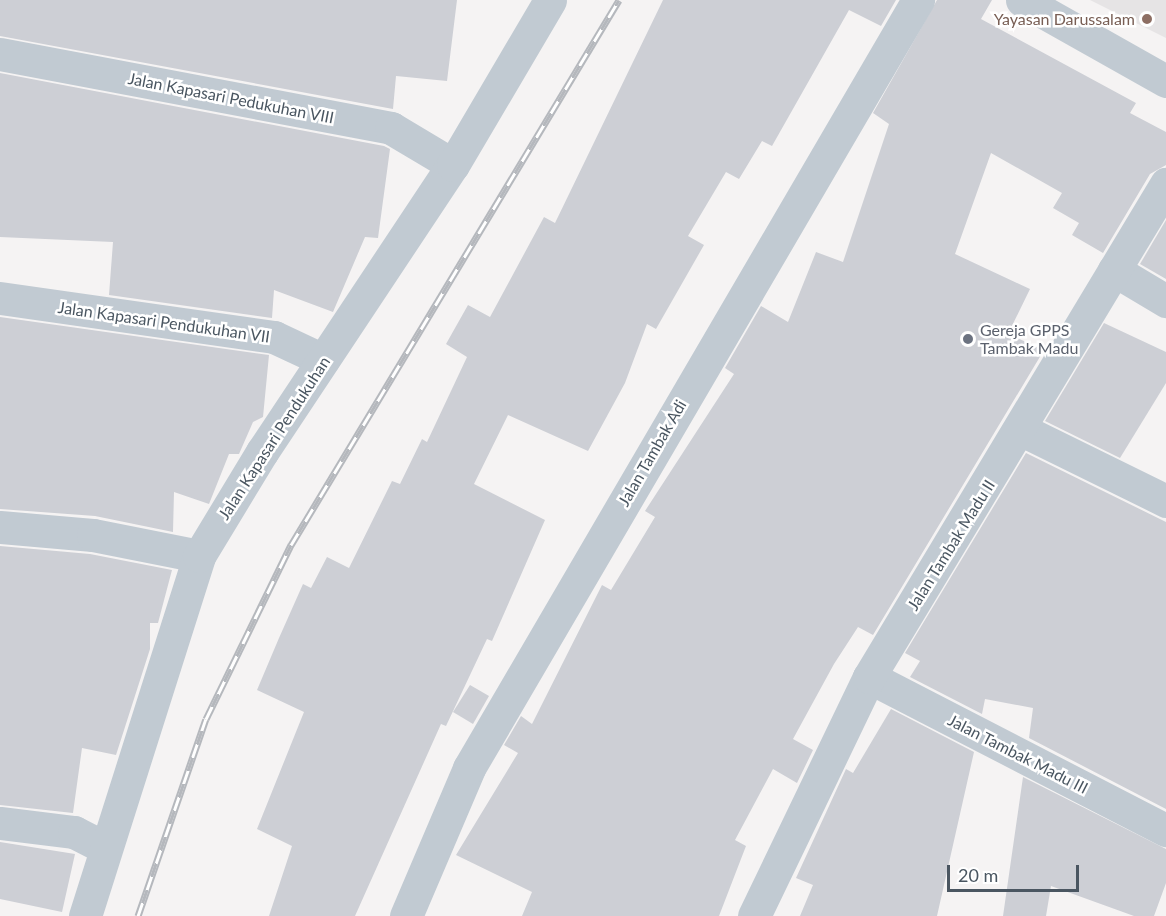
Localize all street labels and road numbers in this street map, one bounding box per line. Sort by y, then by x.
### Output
street label: Jalan Kapasari Pedukuhan VIII [126,69,336,127]
street label: Jalan Kapasari Pendukuhan VII [57,298,271,346]
street label: Jalan Kapasari Pendukuhan [214,353,334,523]
street label: Jalan Tambak Adi [614,396,690,510]
street label: Jalan Tambak Madu II [903,476,999,614]
street label: Jalan Tambak Madu III [945,710,1091,798]

